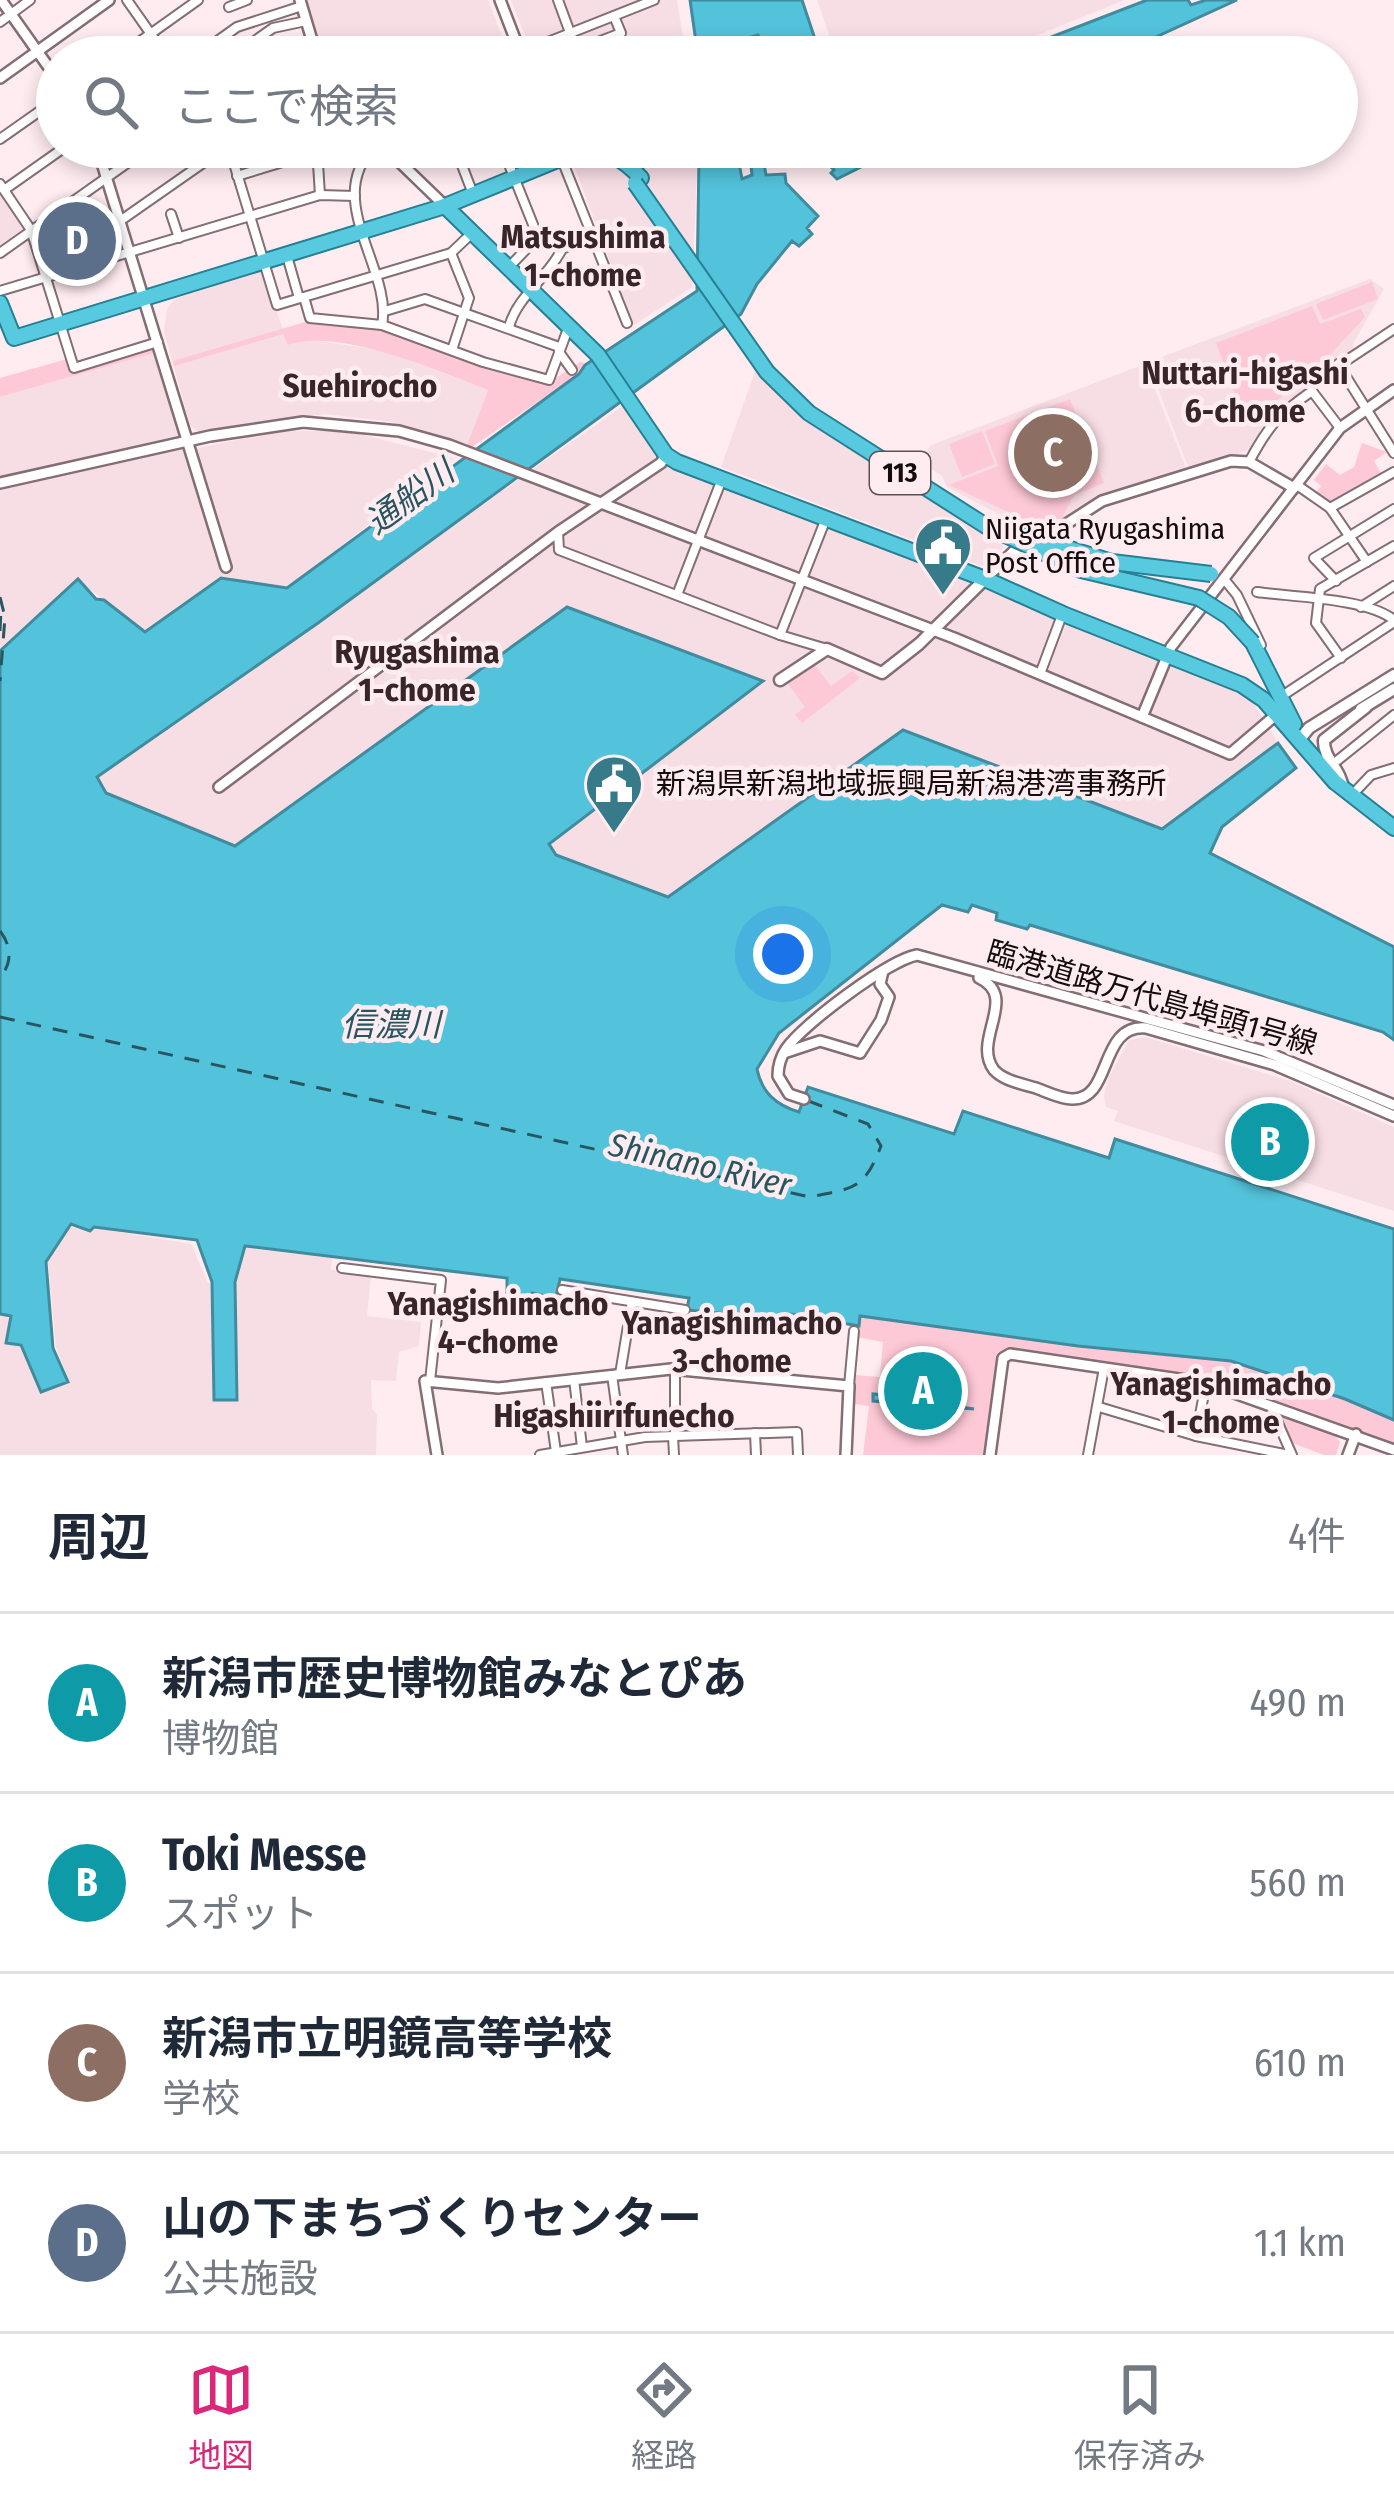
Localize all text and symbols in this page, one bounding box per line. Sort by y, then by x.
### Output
search box [36,36,1358,168]
icon: search [78,69,144,135]
text: ここで検索 [174,80,399,134]
pin: D [38,196,116,286]
district label: Matsushima 1-chome [500,217,666,295]
district label: Nuttari-higashi 6-chome [1141,353,1349,431]
district label: Suehirocho [283,366,437,406]
pin: C [1014,408,1092,498]
water label: 通船川 [358,450,464,542]
road number: 113 [870,452,930,494]
place label: Niigata Ryugashima Post Office [985,511,1225,581]
public building icon: Niigata Ryugashima Post Office [912,515,974,597]
district label: Ryugashima 1-chome [334,632,500,710]
public building icon: 新潟県新潟地域振興局新潟港湾事務所 [583,753,645,835]
place label: 新潟県新潟地域振興局新潟港湾事務所 [656,766,1166,802]
your location [753,924,813,984]
street label: 臨港道路万代島埠頭1号線 [983,934,1321,1062]
water label: 信濃川 [342,1005,444,1045]
pin: B [1231,1097,1309,1187]
water label: Shinano River [604,1124,797,1206]
district label: Yanagishimacho 4-chome [387,1284,608,1362]
district label: Yanagishimacho 3-chome [621,1303,842,1381]
pin: A [884,1346,962,1436]
district label: Yanagishimacho 1-chome [1110,1364,1331,1442]
district label: Higashiirifunecho [493,1396,735,1436]
text: 周辺 [48,1507,150,1569]
text: 4件 [1288,1514,1346,1560]
text: 新潟市歴史博物館みなとぴあ [162,1652,747,1706]
text: A [76,1680,98,1726]
text: 490 m [1249,1680,1346,1726]
text: 博物館 [162,1716,279,1762]
text: Toki Messe [162,1828,367,1882]
text: B [76,1860,98,1906]
text: 560 m [1249,1860,1346,1906]
text: スポット [162,1891,318,1937]
text: 新潟市立明鏡高等学校 [162,2012,612,2066]
text: C [77,2040,97,2086]
text: 610 m [1254,2040,1346,2086]
text: 学校 [162,2076,240,2122]
text: 山の下まちづくりセンター [162,2192,702,2246]
text: D [75,2220,99,2266]
text: 1.1 km [1254,2220,1346,2266]
text: 公共施設 [162,2256,318,2302]
tab: 地図 [188,2357,254,2477]
tab: 経路 [631,2357,697,2477]
tab: 保存済み [1074,2357,1206,2477]

